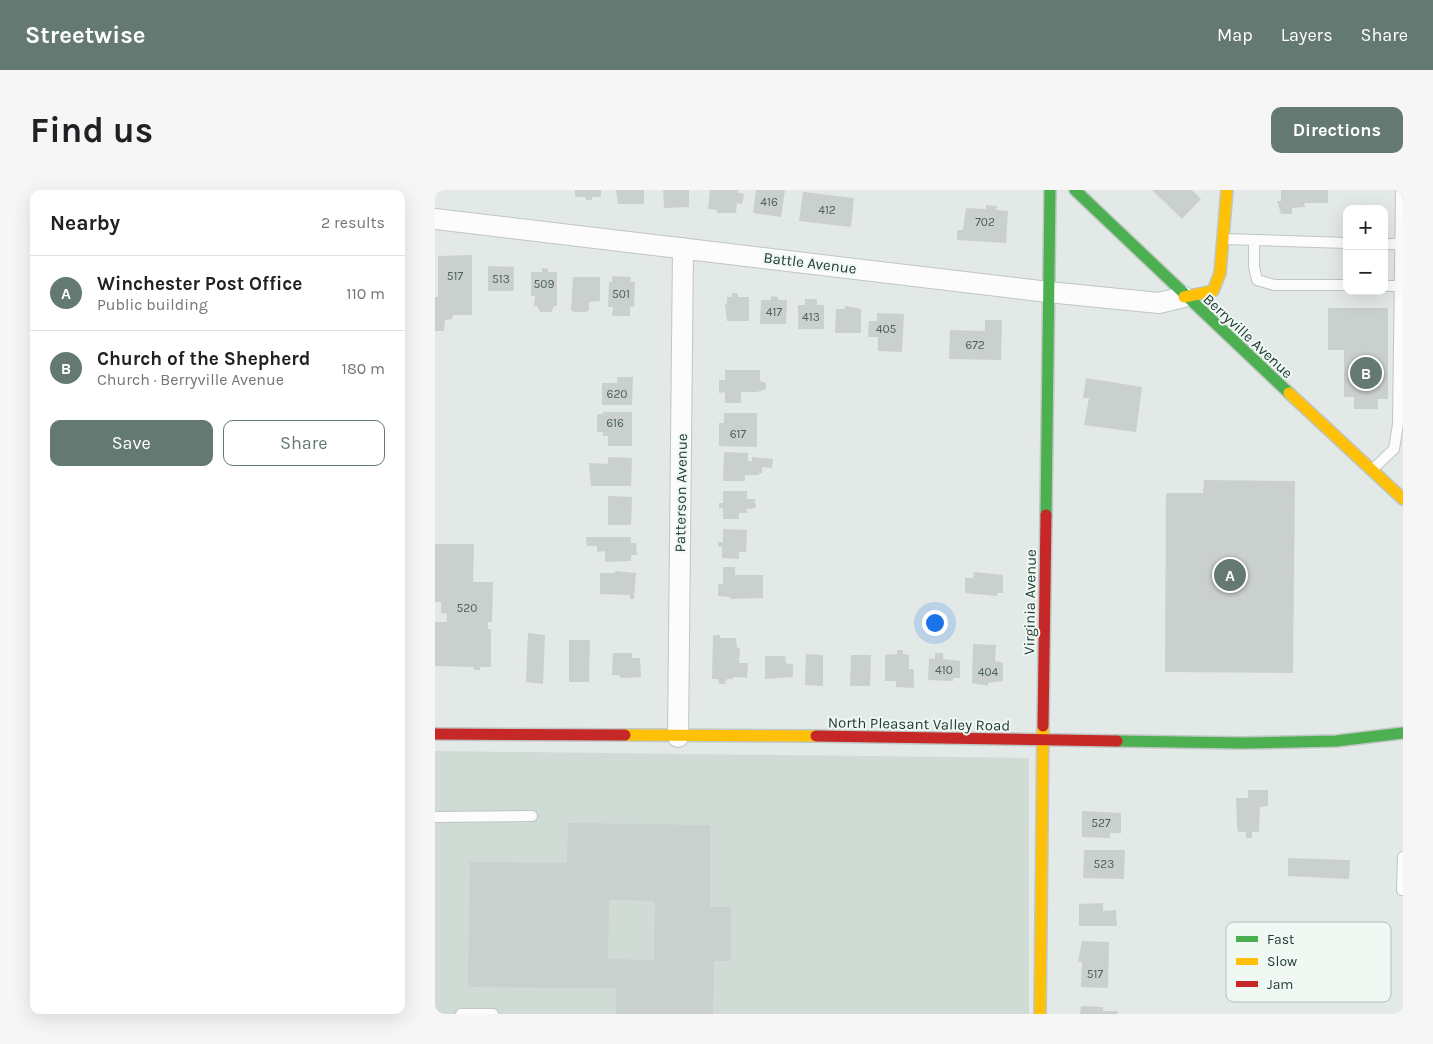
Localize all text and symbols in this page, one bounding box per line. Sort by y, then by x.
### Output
text: Streetwise [25,21,146,49]
text: Map [1217,24,1253,46]
text: Layers [1281,24,1333,46]
text: Share [1361,24,1408,46]
button: Directions [1271,107,1403,153]
text: Find us [30,110,153,151]
house number: 416 [760,195,778,209]
house number: 412 [818,203,836,217]
map controls [1343,205,1388,295]
button: + [1343,205,1388,250]
text: Nearby [50,211,120,235]
text: 2 results [321,213,385,232]
house number: 702 [975,215,995,229]
street label: Battle Avenue [762,248,858,278]
button: − [1343,250,1388,295]
house number: 517 [447,269,464,283]
house number: 513 [492,272,510,286]
text: Winchester Post Office [97,273,302,295]
house number: 509 [534,277,554,291]
text: A [61,284,71,303]
text: 110 m [346,284,385,303]
house number: 501 [612,287,630,301]
street label: Berryville Avenue [1199,290,1297,382]
text: Public building [97,295,208,314]
house number: 417 [766,305,783,319]
house number: 413 [802,310,820,324]
house number: 405 [876,322,897,336]
house number: 672 [965,338,985,352]
text: Church of the Shepherd [97,348,310,370]
pin: B [1350,354,1382,392]
text: B [61,359,71,378]
text: 180 m [342,359,385,378]
text: Church · Berryville Avenue [97,370,284,389]
house number: 620 [607,387,627,401]
house number: 616 [606,416,624,430]
button: Save [50,420,213,466]
button: Share [223,420,385,466]
house number: 617 [730,427,747,441]
street label: Patterson Avenue [671,433,691,553]
street label: Virginia Avenue [1020,549,1040,655]
pin: A [1214,556,1246,594]
house number: 520 [457,601,477,615]
your location [922,610,948,636]
house number: 410 [935,663,953,677]
house number: 404 [978,665,999,679]
street label: North Pleasant Valley Road [828,713,1010,735]
house number: 527 [1091,816,1111,830]
house number: 523 [1094,857,1114,871]
legend [1226,922,1391,1002]
text: Fast [1267,931,1294,948]
text: Slow [1267,953,1297,970]
house number: 517 [1087,967,1104,981]
text: Jam [1267,976,1293,993]

